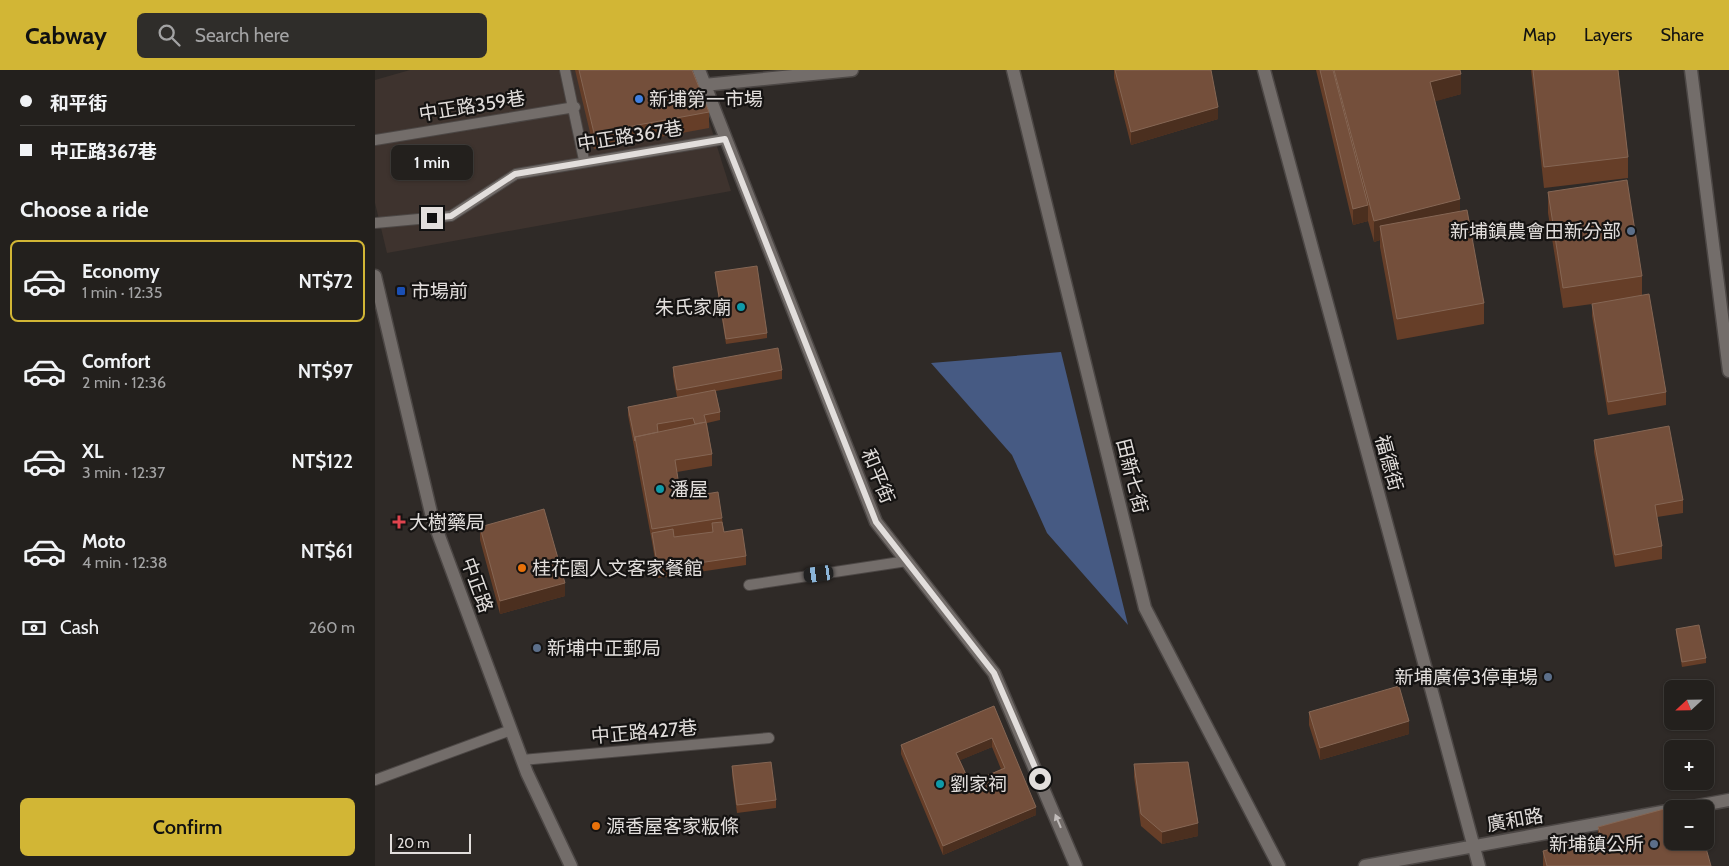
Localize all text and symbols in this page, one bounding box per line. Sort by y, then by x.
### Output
search box [137,13,487,58]
text: Cabway [25,21,107,50]
icon: search [155,21,183,49]
text: Search here [195,24,289,47]
text: Map [1523,24,1556,46]
text: Layers [1584,24,1633,46]
text: Share [1661,24,1704,46]
street label: 中正路359巷 [417,86,527,126]
place label: 新埔第一市場 [649,88,763,111]
text: 和平街 [50,92,107,115]
marker: 新埔第一市場 [633,93,645,105]
street label: 中正路367巷 [576,116,684,156]
text: 中正路367巷 [50,140,157,163]
callout: 1 min [391,146,473,180]
text: 1 min [414,153,450,172]
text: Choose a ride [20,196,149,223]
route end [421,207,443,229]
place label: 新埔鎮農會田新分部 [1450,220,1621,243]
marker: 新埔鎮農會田新分部 [1625,225,1637,237]
icon: car [22,259,67,304]
text: Economy [82,260,160,283]
text: NT$72 [298,270,353,293]
place label: 市場前 [411,280,468,303]
text: 1 min · 12:35 [82,283,162,302]
marker: 市場前 [395,285,407,297]
place label: 朱氏家廟 [655,296,731,319]
marker: 朱氏家廟 [735,301,747,313]
icon: car [22,349,67,394]
text: Comfort [82,350,151,373]
text: NT$97 [298,360,353,383]
text: 2 min · 12:36 [82,373,166,392]
street label: 福德街 [1371,432,1407,494]
street label: 田新七街 [1112,436,1152,516]
icon: car [22,439,67,484]
text: XL [82,440,103,463]
street label: 和平街 [857,445,899,507]
text: NT$122 [291,450,353,473]
text: 3 min · 12:37 [82,463,165,482]
place label: 潘屋 [670,478,708,501]
marker: 潘屋 [654,483,666,495]
place label: 大樹藥局 [409,511,485,534]
marker: 大樹藥局 [393,516,405,528]
icon: car [22,529,67,574]
text: Moto [82,530,126,553]
text: NT$61 [301,540,353,563]
text: 4 min · 12:38 [82,553,168,572]
street label: 中正路 [456,554,498,616]
place label: 桂花園人文客家餐館 [532,557,703,580]
marker: 桂花園人文客家餐館 [516,562,528,574]
car [803,564,834,584]
icon: cash [20,614,48,642]
text: Cash [60,616,99,639]
text: 260 m [309,618,355,637]
place label: 新埔中正郵局 [547,637,661,660]
marker: 新埔中正郵局 [531,642,543,654]
place label: 新埔廣停3停車場 [1395,666,1538,689]
marker: 新埔廣停3停車場 [1542,671,1554,683]
north arrow [1664,680,1714,730]
map controls [1664,680,1714,850]
street label: 中正路427巷 [590,716,698,748]
button: + [1664,740,1714,790]
route start [1029,768,1051,790]
place label: 劉家祠 [950,773,1007,796]
marker: 劉家祠 [934,778,946,790]
button: Confirm [20,798,355,856]
button: − [1664,800,1714,850]
street label: 廣和路 [1485,804,1545,836]
one-way arrow [1053,814,1061,828]
place label: 源香屋客家粄條 [606,815,739,838]
marker: 源香屋客家粄條 [590,820,602,832]
scale bar [390,831,471,854]
place label: 新埔鎮公所 [1549,833,1644,856]
text: 20 m [397,834,430,852]
marker: 新埔鎮公所 [1648,838,1660,850]

